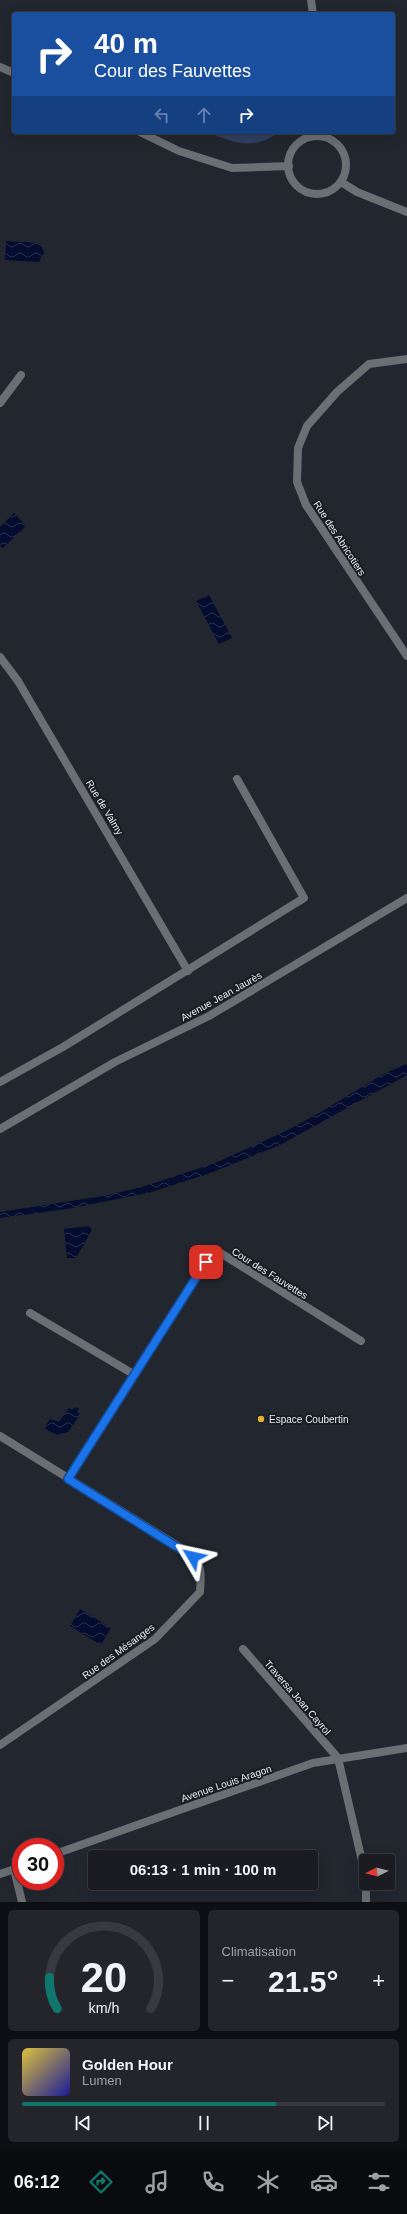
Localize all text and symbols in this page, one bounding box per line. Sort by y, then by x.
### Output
icon: right [28,28,80,80]
text: 40 m [94,28,158,59]
text: Cour des Fauvettes [94,61,251,81]
icon: left [151,104,173,126]
icon: ahead [193,104,215,126]
icon: right [235,104,257,126]
street label: Rue des Abricotiers [311,499,368,578]
street label: Rue de Valmy [84,778,125,837]
street label: Avenue Jean Jaurès [179,970,264,1023]
pin [189,1245,223,1279]
street label: Cour des Fauvettes [230,1246,310,1301]
icon: arrive [195,1251,217,1273]
marker: Espace Coubertin [256,1414,266,1424]
place label: Espace Coubertin [269,1414,349,1425]
position arrow [172,1536,214,1578]
street label: Rue des Mésanges [80,1622,156,1681]
street label: Traversa Joan Cayrol [262,1658,333,1737]
street label: Avenue Louis Aragon [180,1763,273,1804]
speed limit sign: 30 [12,1838,64,1890]
north arrow [359,1854,395,1890]
map controls [359,1854,395,1890]
text: 06:13 · 1 min · 100 m [130,1861,276,1878]
text: Climatisation [222,1944,296,1959]
text: 20 [81,1953,127,2000]
text: 21.5° [268,1965,338,1998]
text: − [222,1968,234,1993]
text: + [372,1968,385,1993]
text: km/h [88,1999,119,2015]
text: Golden Hour [82,2056,173,2073]
text: Lumen [82,2073,122,2088]
icon: previous [72,2112,94,2134]
icon: pause [193,2112,215,2134]
icon: next [314,2112,336,2134]
icon: directions [87,2168,115,2196]
icon: music [143,2168,171,2196]
icon: phone [199,2168,227,2196]
icon: climate [254,2168,282,2196]
icon: car [310,2168,338,2196]
icon: filters [365,2168,393,2196]
text: 06:12 [14,2172,60,2192]

